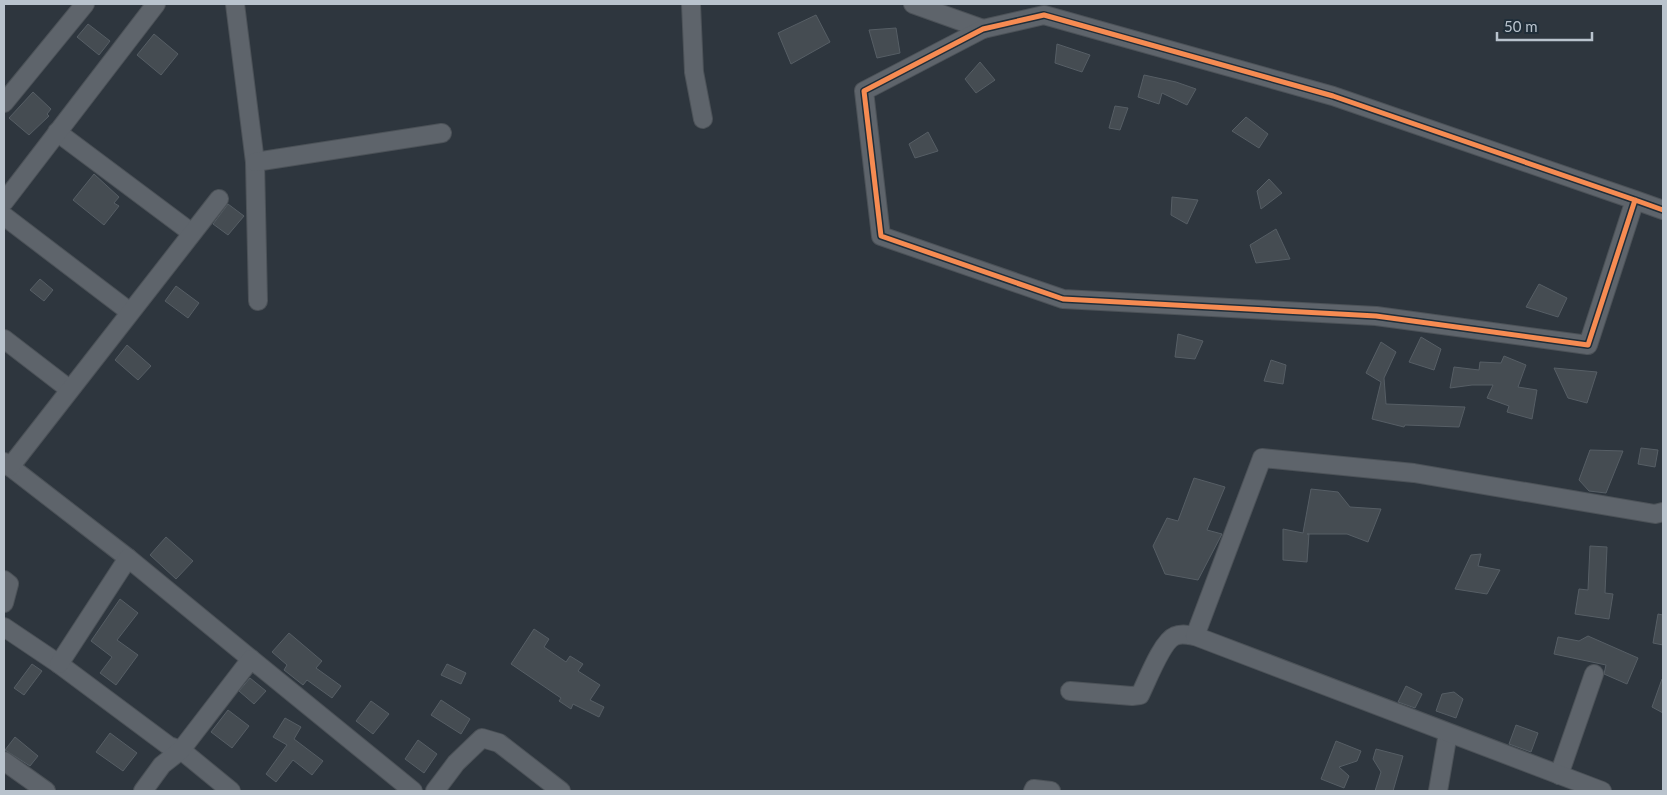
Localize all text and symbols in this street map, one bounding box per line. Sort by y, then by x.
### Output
scale bar [1497,10,1592,42]
text: 50 m [1504,17,1538,35]

